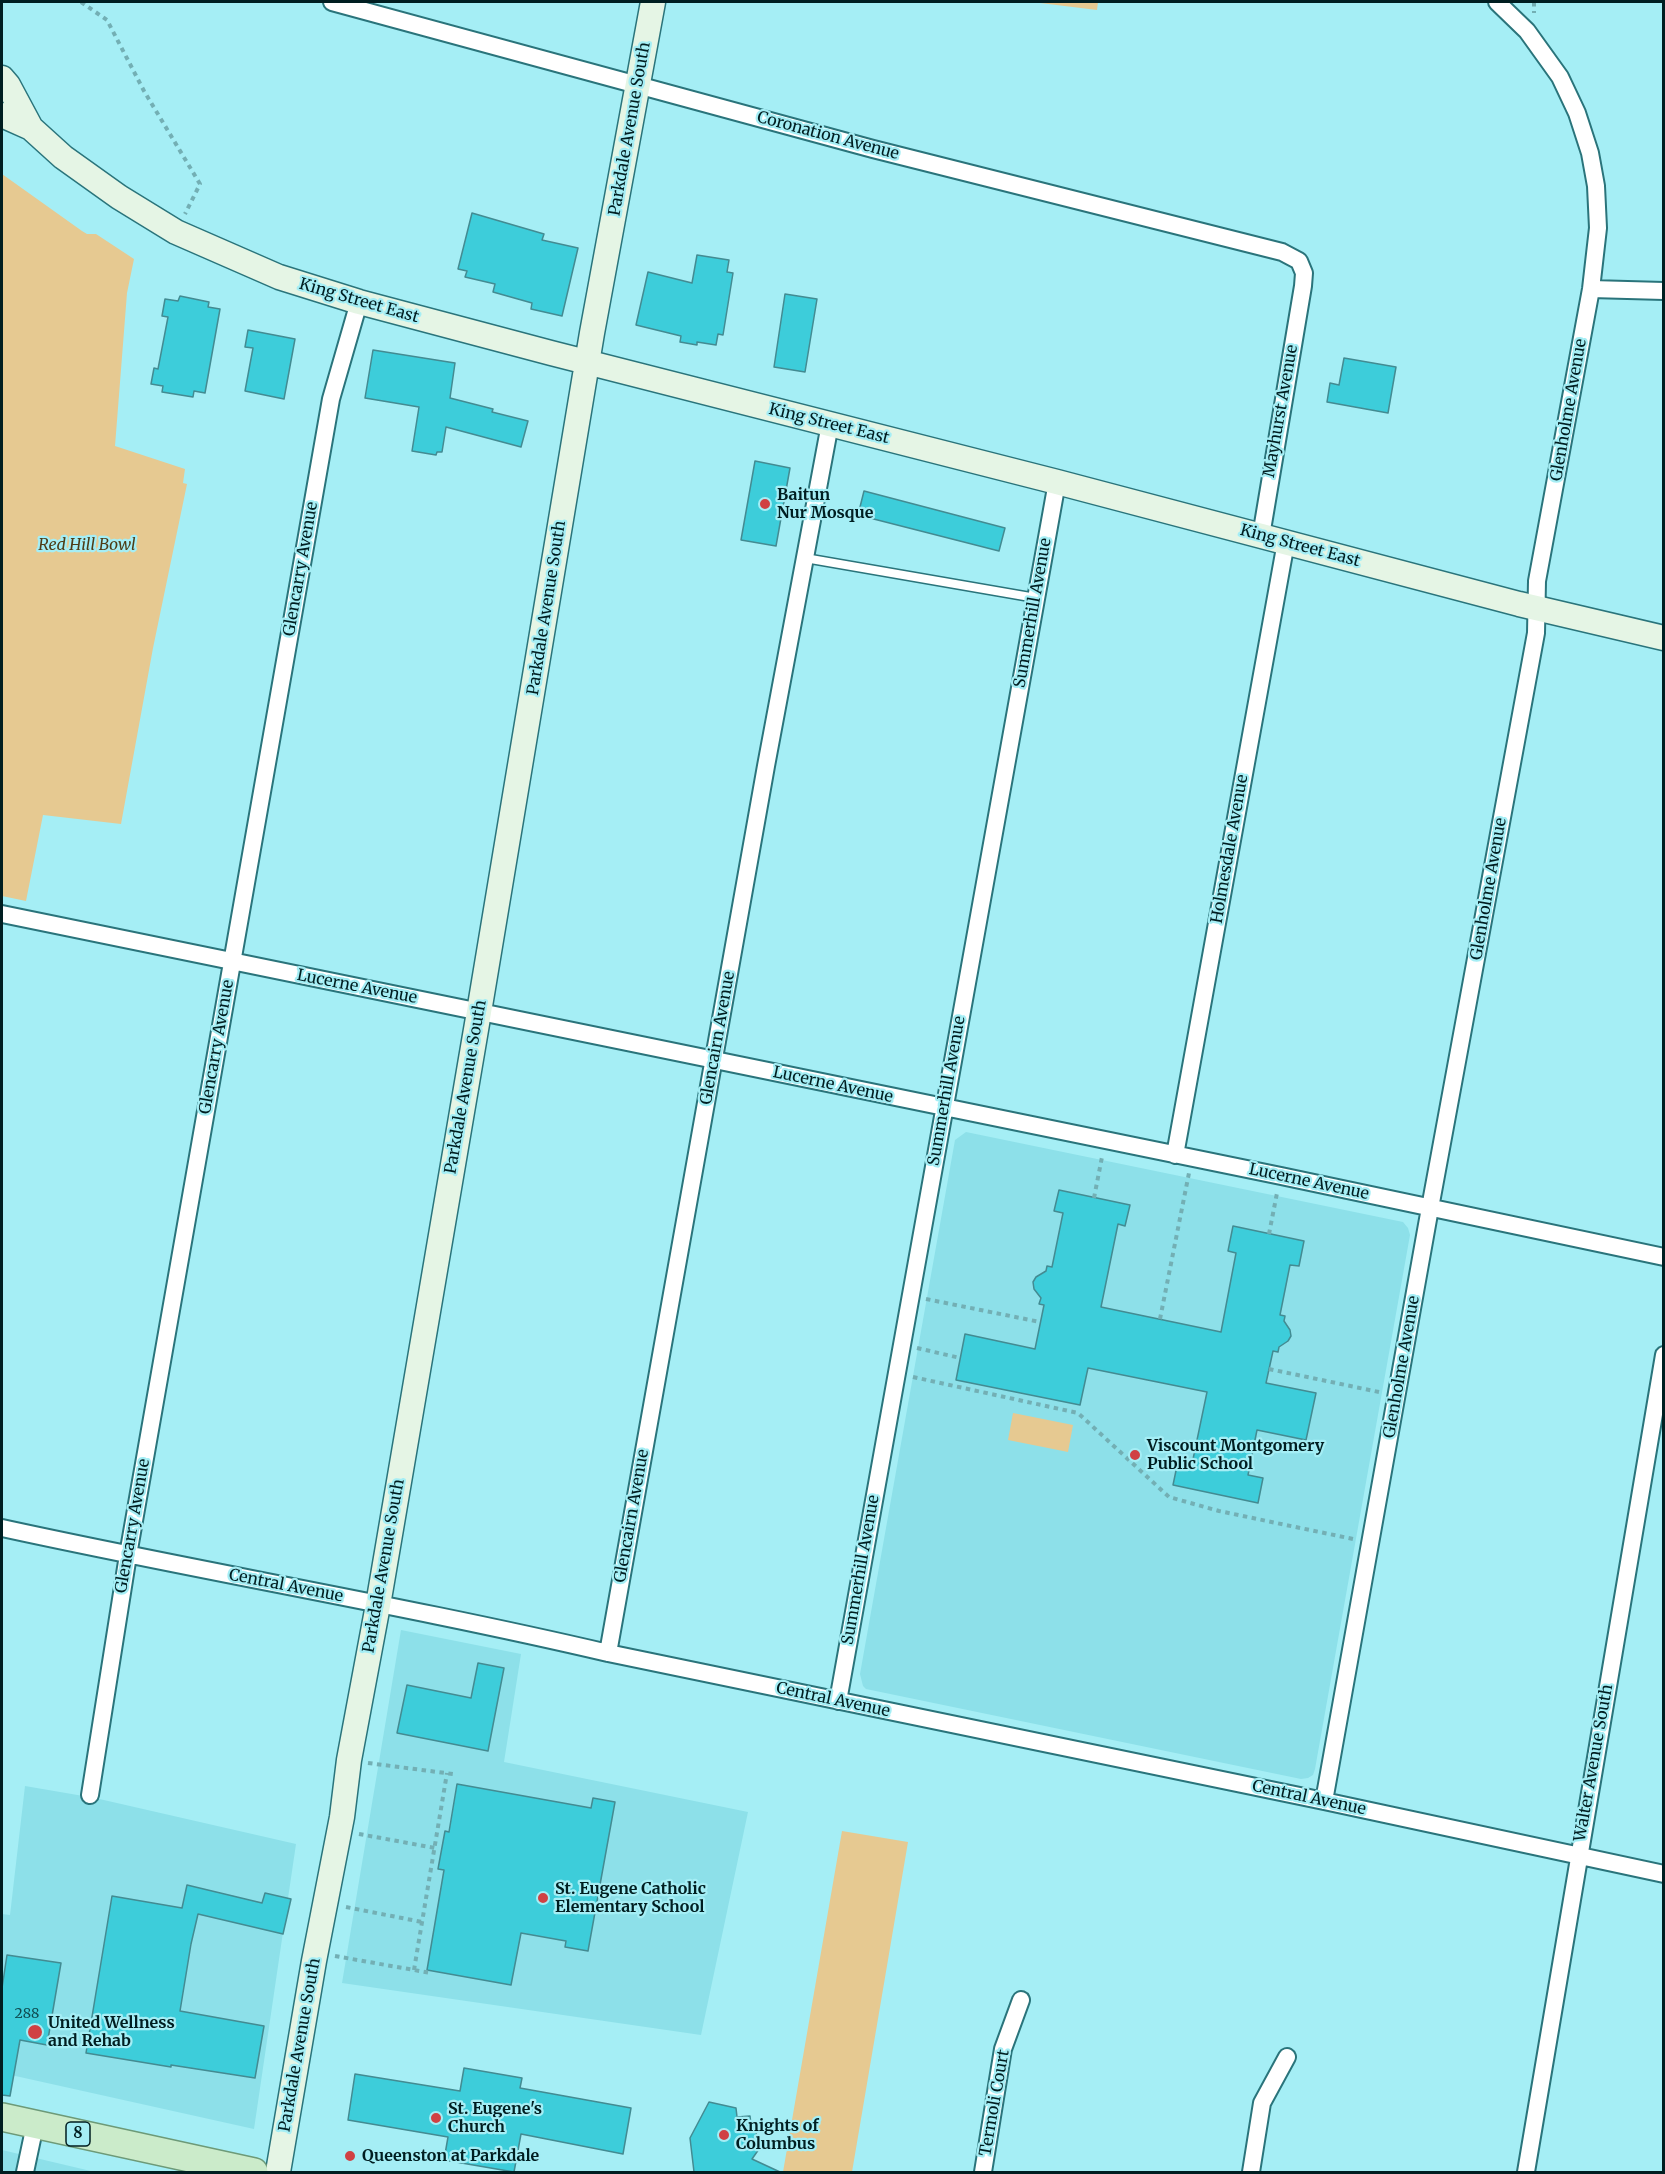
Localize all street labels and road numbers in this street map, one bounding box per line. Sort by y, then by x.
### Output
street label: Parkdale Avenue South [605,41,655,217]
street label: Coronation Avenue [755,108,901,164]
street label: King Street East [297,275,421,327]
street label: Glenholme Avenue [1547,337,1591,483]
street label: Mayhurst Avenue [1260,343,1302,479]
street label: King Street East [767,400,891,448]
street label: Glencarry Avenue [280,500,322,638]
street label: Parkdale Avenue South [524,519,570,697]
street label: King Street East [1238,521,1362,571]
street label: Summerhill Avenue [1010,537,1056,689]
street label: Holmesdale Avenue [1207,773,1253,925]
street label: Glenholme Avenue [1467,816,1511,962]
street label: Lucerne Avenue [295,966,419,1008]
street label: Glencairn Avenue [697,970,739,1106]
street label: Glencarry Avenue [196,978,238,1116]
street label: Parkdale Avenue South [441,999,491,1175]
street label: Summerhill Avenue [924,1015,970,1167]
street label: Lucerne Avenue [771,1063,895,1107]
street label: Lucerne Avenue [1247,1160,1371,1204]
street label: Glenholme Avenue [1380,1294,1424,1440]
street label: Glencairn Avenue [611,1448,653,1584]
street label: Glencarry Avenue [112,1457,154,1595]
street label: Parkdale Avenue South [359,1478,409,1654]
street label: Summerhill Avenue [838,1494,884,1646]
street label: Central Avenue [227,1566,345,1606]
street label: Central Avenue [774,1679,892,1721]
street label: Walter Avenue South [1571,1683,1617,1843]
street label: Central Avenue [1250,1777,1368,1819]
street label: Parkdale Avenue South [275,1957,325,2133]
street label: Termoli Court [976,2048,1014,2158]
road number: 8 [66,2122,90,2146]

